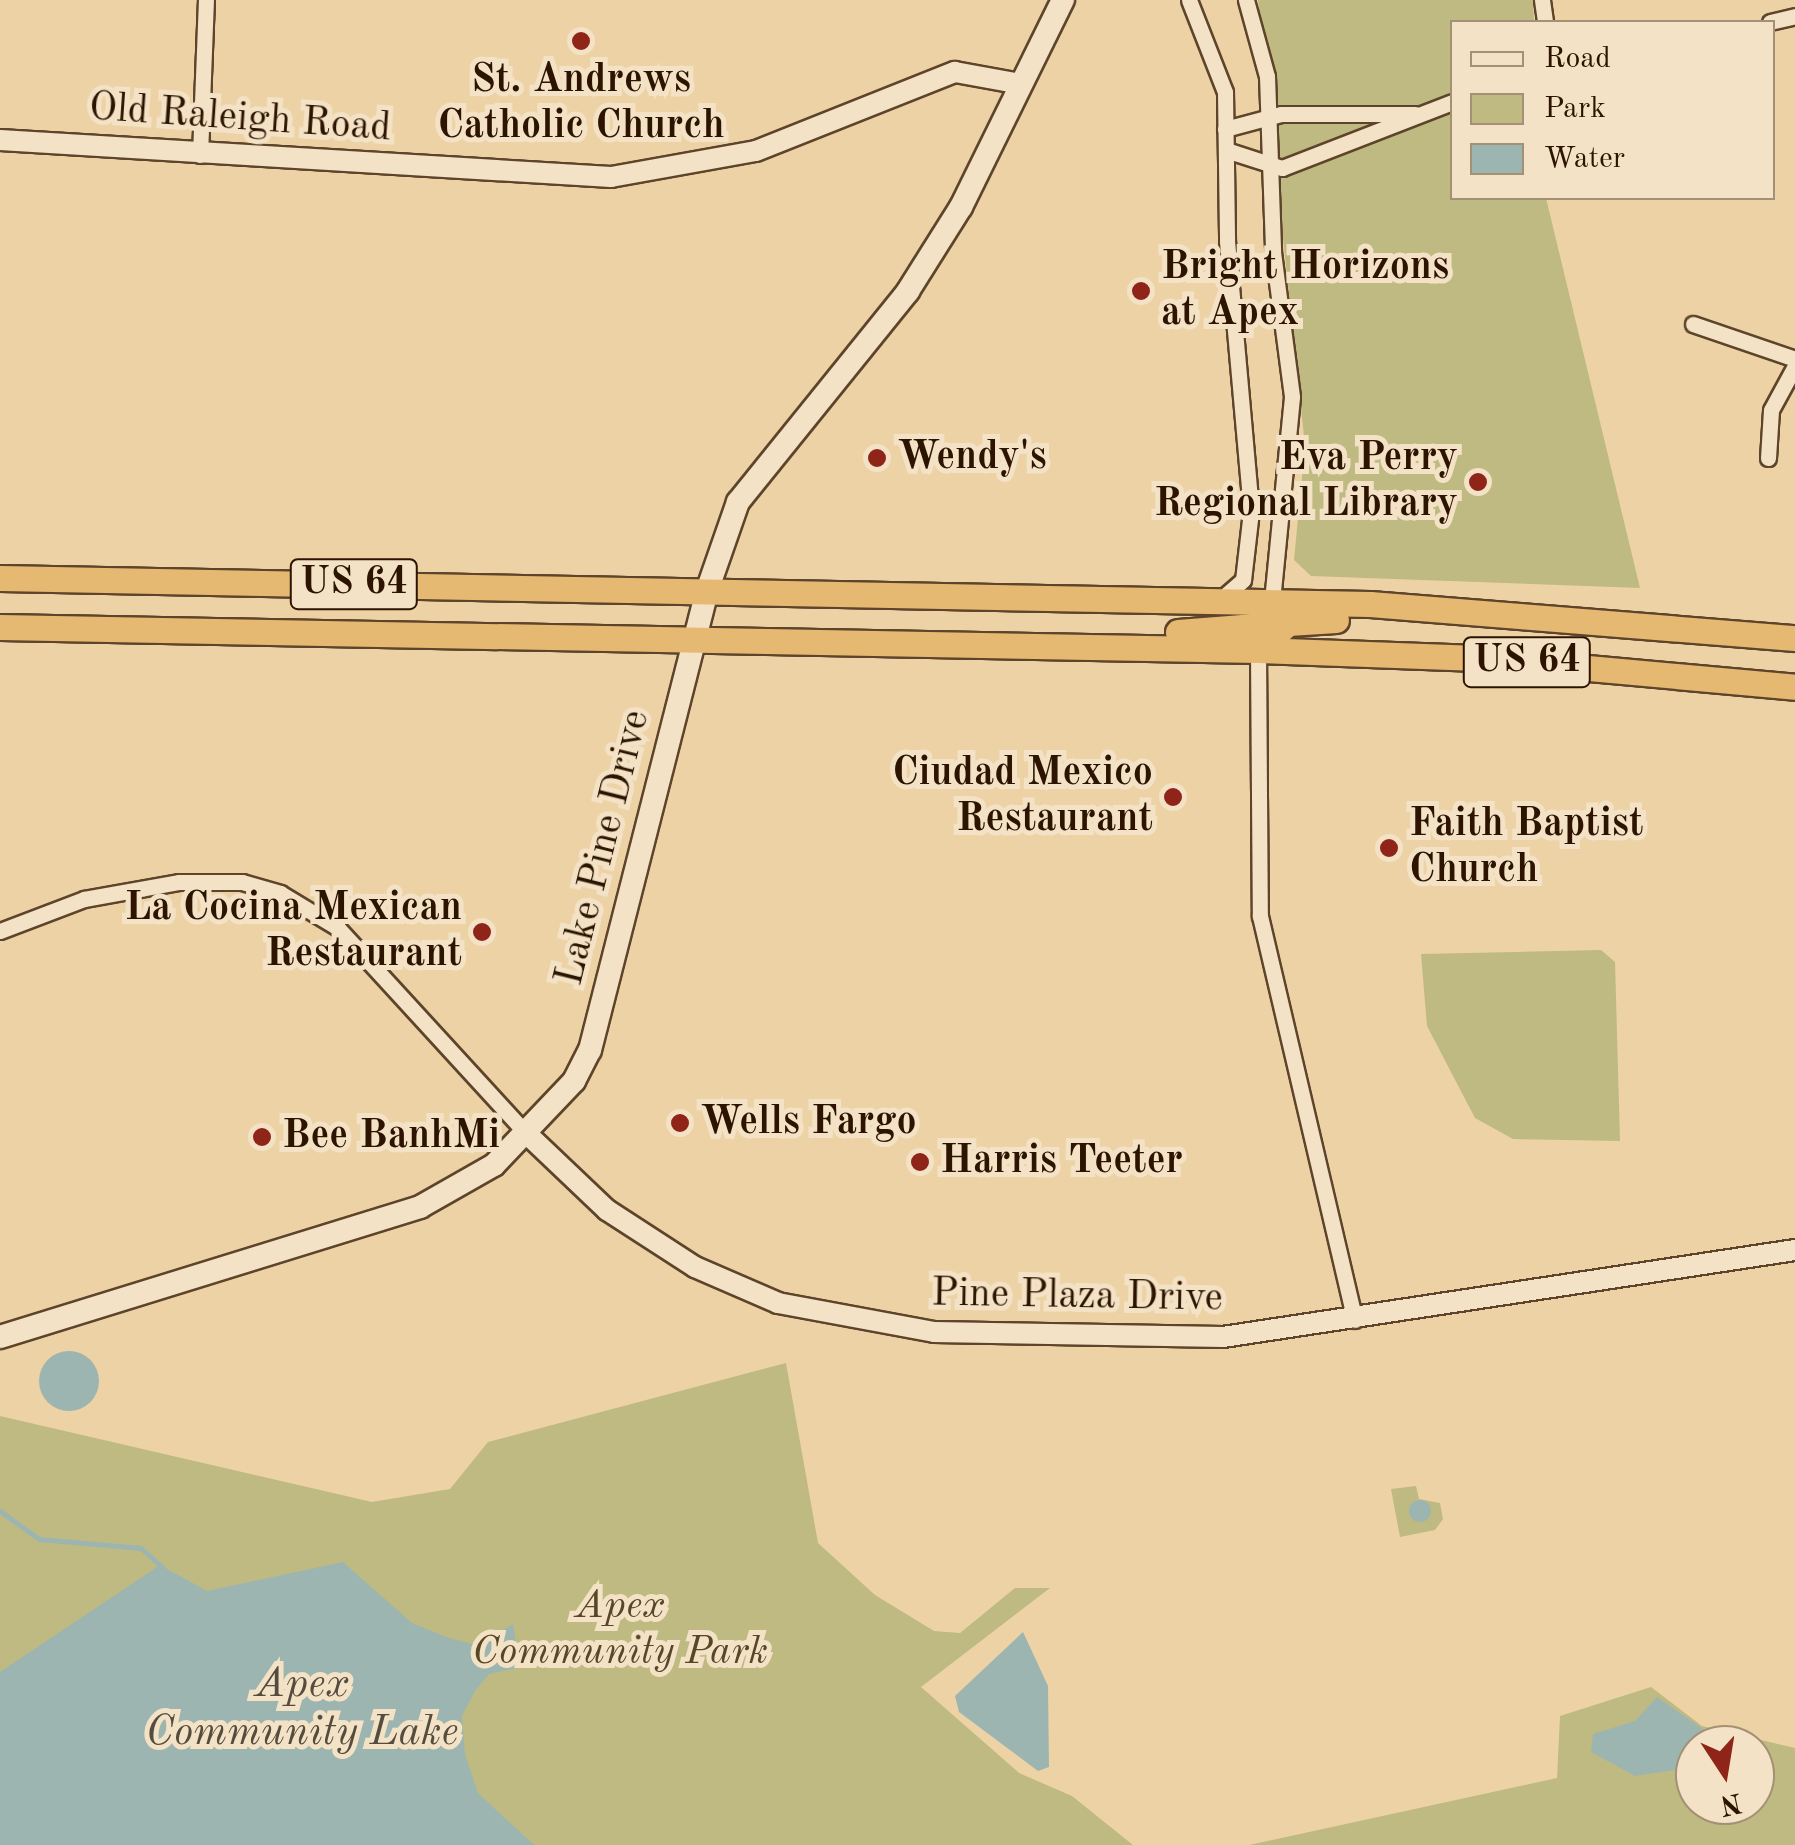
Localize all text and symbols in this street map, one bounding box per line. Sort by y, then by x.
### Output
legend [1450,20,1775,200]
marker: St. Andrews Catholic Church [570,30,592,52]
text: Road [1544,44,1611,74]
place label: St. Andrews Catholic Church [437,57,725,151]
street label: Old Raleigh Road [87,84,393,154]
text: Park [1544,94,1606,124]
text: Water [1544,144,1625,174]
place label: Bright Horizons at Apex [1161,244,1449,338]
marker: Bright Horizons at Apex [1130,280,1152,302]
place label: Wendy's [897,434,1047,482]
place label: Eva Perry Regional Library [1154,435,1458,529]
marker: Wendy's [866,447,888,469]
marker: Eva Perry Regional Library [1467,471,1489,493]
road number: US 64 [289,551,419,617]
road number: US 64 [1462,629,1592,695]
street label: Lake Pine Drive [547,705,661,991]
place label: Ciudad Mexico Restaurant [892,750,1153,844]
marker: Ciudad Mexico Restaurant [1162,786,1184,808]
place label: Faith Baptist Church [1409,801,1643,895]
marker: Faith Baptist Church [1378,837,1400,859]
place label: La Cocina Mexican Restaurant [124,885,462,979]
marker: La Cocina Mexican Restaurant [471,921,493,943]
place label: Wells Fargo [700,1099,917,1147]
marker: Wells Fargo [669,1112,691,1134]
place label: Bee BanhMi [282,1113,500,1161]
marker: Bee BanhMi [251,1126,273,1148]
place label: Harris Teeter [940,1138,1183,1186]
marker: Harris Teeter [909,1151,931,1173]
street label: Pine Plaza Drive [931,1270,1223,1324]
park label: Apex Community Park [472,1583,768,1677]
water label: Apex Community Lake [146,1660,458,1758]
north arrow [1675,1725,1775,1825]
text: N [1717,1786,1744,1818]

